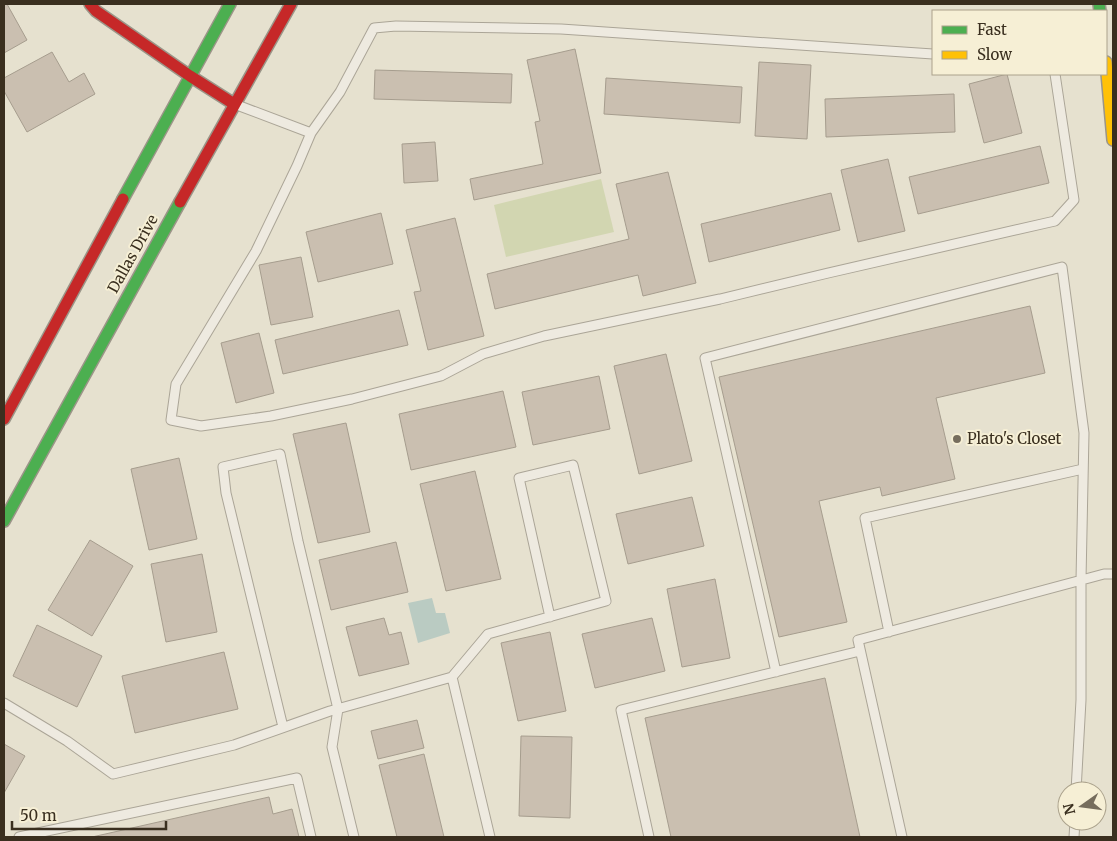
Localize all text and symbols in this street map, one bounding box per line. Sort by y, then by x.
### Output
legend [932,10,1107,75]
text: Fast [977,20,1007,39]
text: Slow [977,45,1012,64]
street label: Dallas Drive [103,211,162,296]
place label: Plato's Closet [967,429,1062,448]
marker: Plato's Closet [951,433,963,445]
north arrow [1057,781,1107,831]
scale bar [12,798,166,830]
text: N [1059,802,1079,817]
text: 50 m [20,806,57,825]

